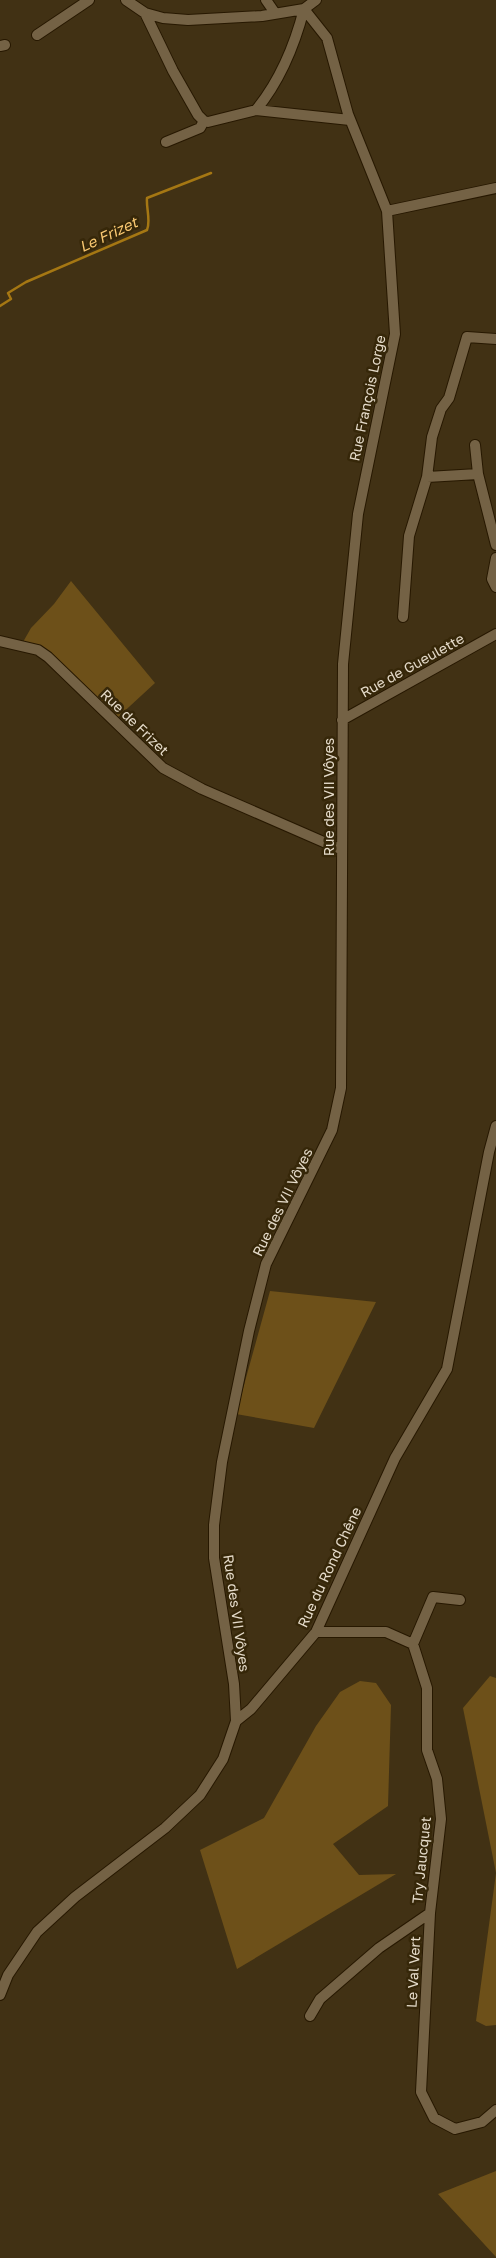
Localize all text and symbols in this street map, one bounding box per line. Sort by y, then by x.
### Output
water label: Le Frizet [76,212,142,255]
street label: Rue François Lorge [345,333,389,463]
street label: Rue de Gueulette [357,629,467,701]
street label: Rue de Frizet [97,685,173,759]
street label: Rue des VII Vôyes [320,738,337,856]
street label: Rue des VII Vôyes [248,1145,316,1259]
street label: Rue du Rond Chêne [294,1504,364,1630]
street label: Rue des VII Vôyes [220,1553,254,1673]
street label: Try Jaucquet [408,1816,434,1904]
street label: Le Val Vert [403,1936,423,2008]

